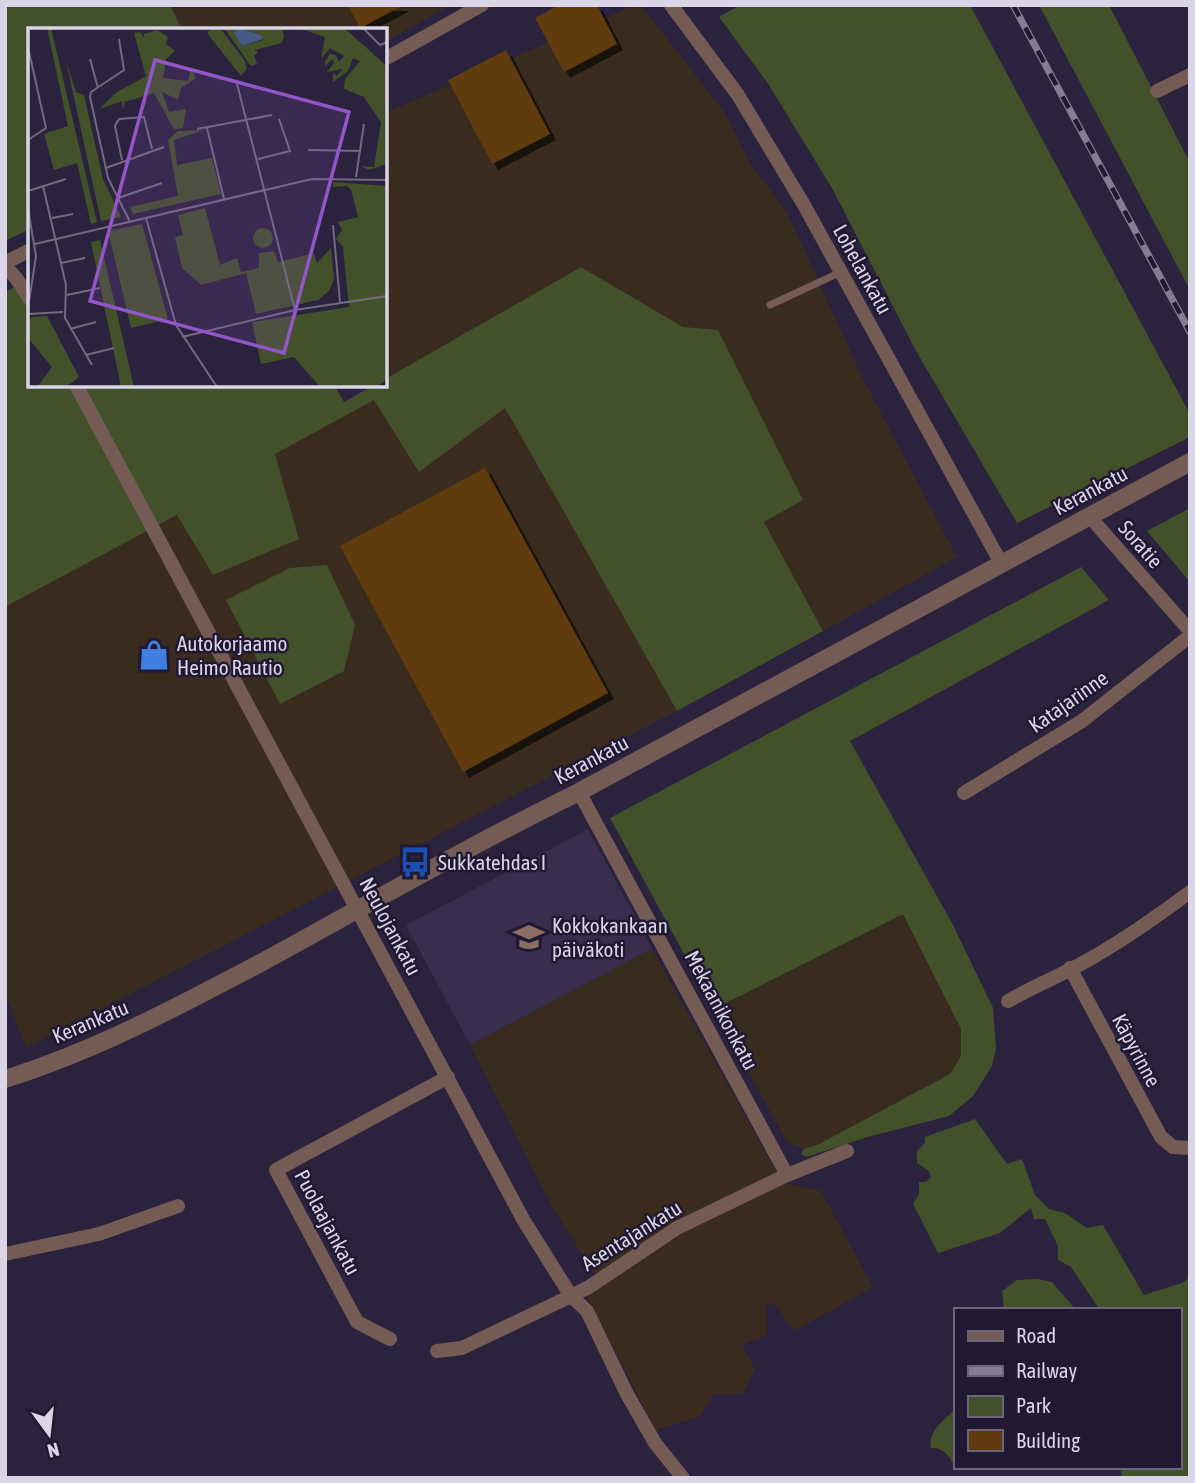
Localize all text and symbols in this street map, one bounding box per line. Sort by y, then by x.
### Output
inset map [28,28,387,387]
street label: Lohelankatu [829,220,897,318]
street label: Kerankatu [1049,461,1131,519]
street label: Soratie [1114,516,1168,572]
place label: Autokorjaamo Heimo Rautio [177,631,287,679]
shop icon: Autokorjaamo Heimo Rautio [137,638,171,672]
street label: Katajarinne [1024,665,1112,737]
street label: Kerankatu [550,730,632,788]
bus stop icon: Sukkatehdas I [398,845,432,879]
place label: Sukkatehdas I [438,850,546,874]
street label: Neulojankatu [355,873,427,979]
place label: Kokkokankaan päiväkoti [552,913,668,961]
school or university icon: Kokkokankaan päiväkoti [512,920,546,954]
street label: Mekaanikonkatu [681,946,763,1074]
street label: Kerankatu [48,994,132,1048]
street label: Käpyrinne [1108,1010,1166,1090]
street label: Puolaajankatu [290,1165,366,1279]
street label: Asentajankatu [577,1195,685,1275]
legend [954,1308,1181,1469]
text: Road [1016,1323,1056,1347]
text: Railway [1016,1358,1078,1382]
text: Park [1016,1393,1051,1417]
north arrow [14,1399,84,1469]
text: Building [1016,1428,1080,1452]
text: N [45,1438,62,1462]

